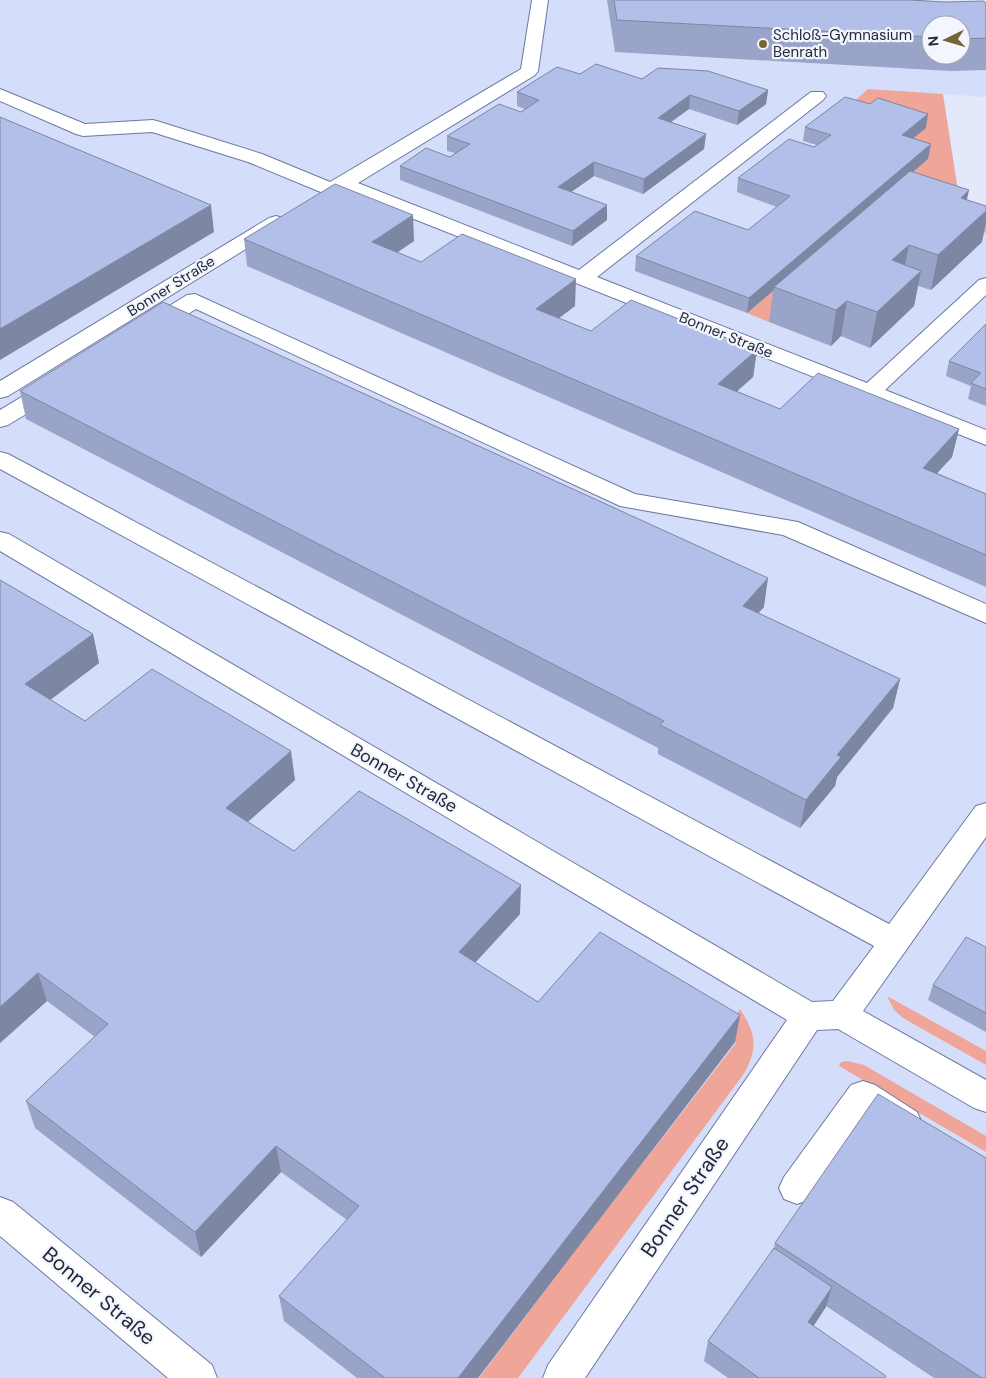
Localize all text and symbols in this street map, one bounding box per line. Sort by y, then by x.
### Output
north arrow [921,15,971,65]
place label: Schloß-Gymnasium Benrath [773,25,912,62]
text: N [924,35,942,47]
marker: Schloß-Gymnasium Benrath [757,38,769,50]
street label: Bonner Straße [123,251,219,321]
street label: Bonner Straße [676,307,776,363]
street label: Bonner Straße [346,738,462,818]
street label: Bonner Straße [634,1131,736,1263]
street label: Bonner Straße [37,1240,162,1352]

